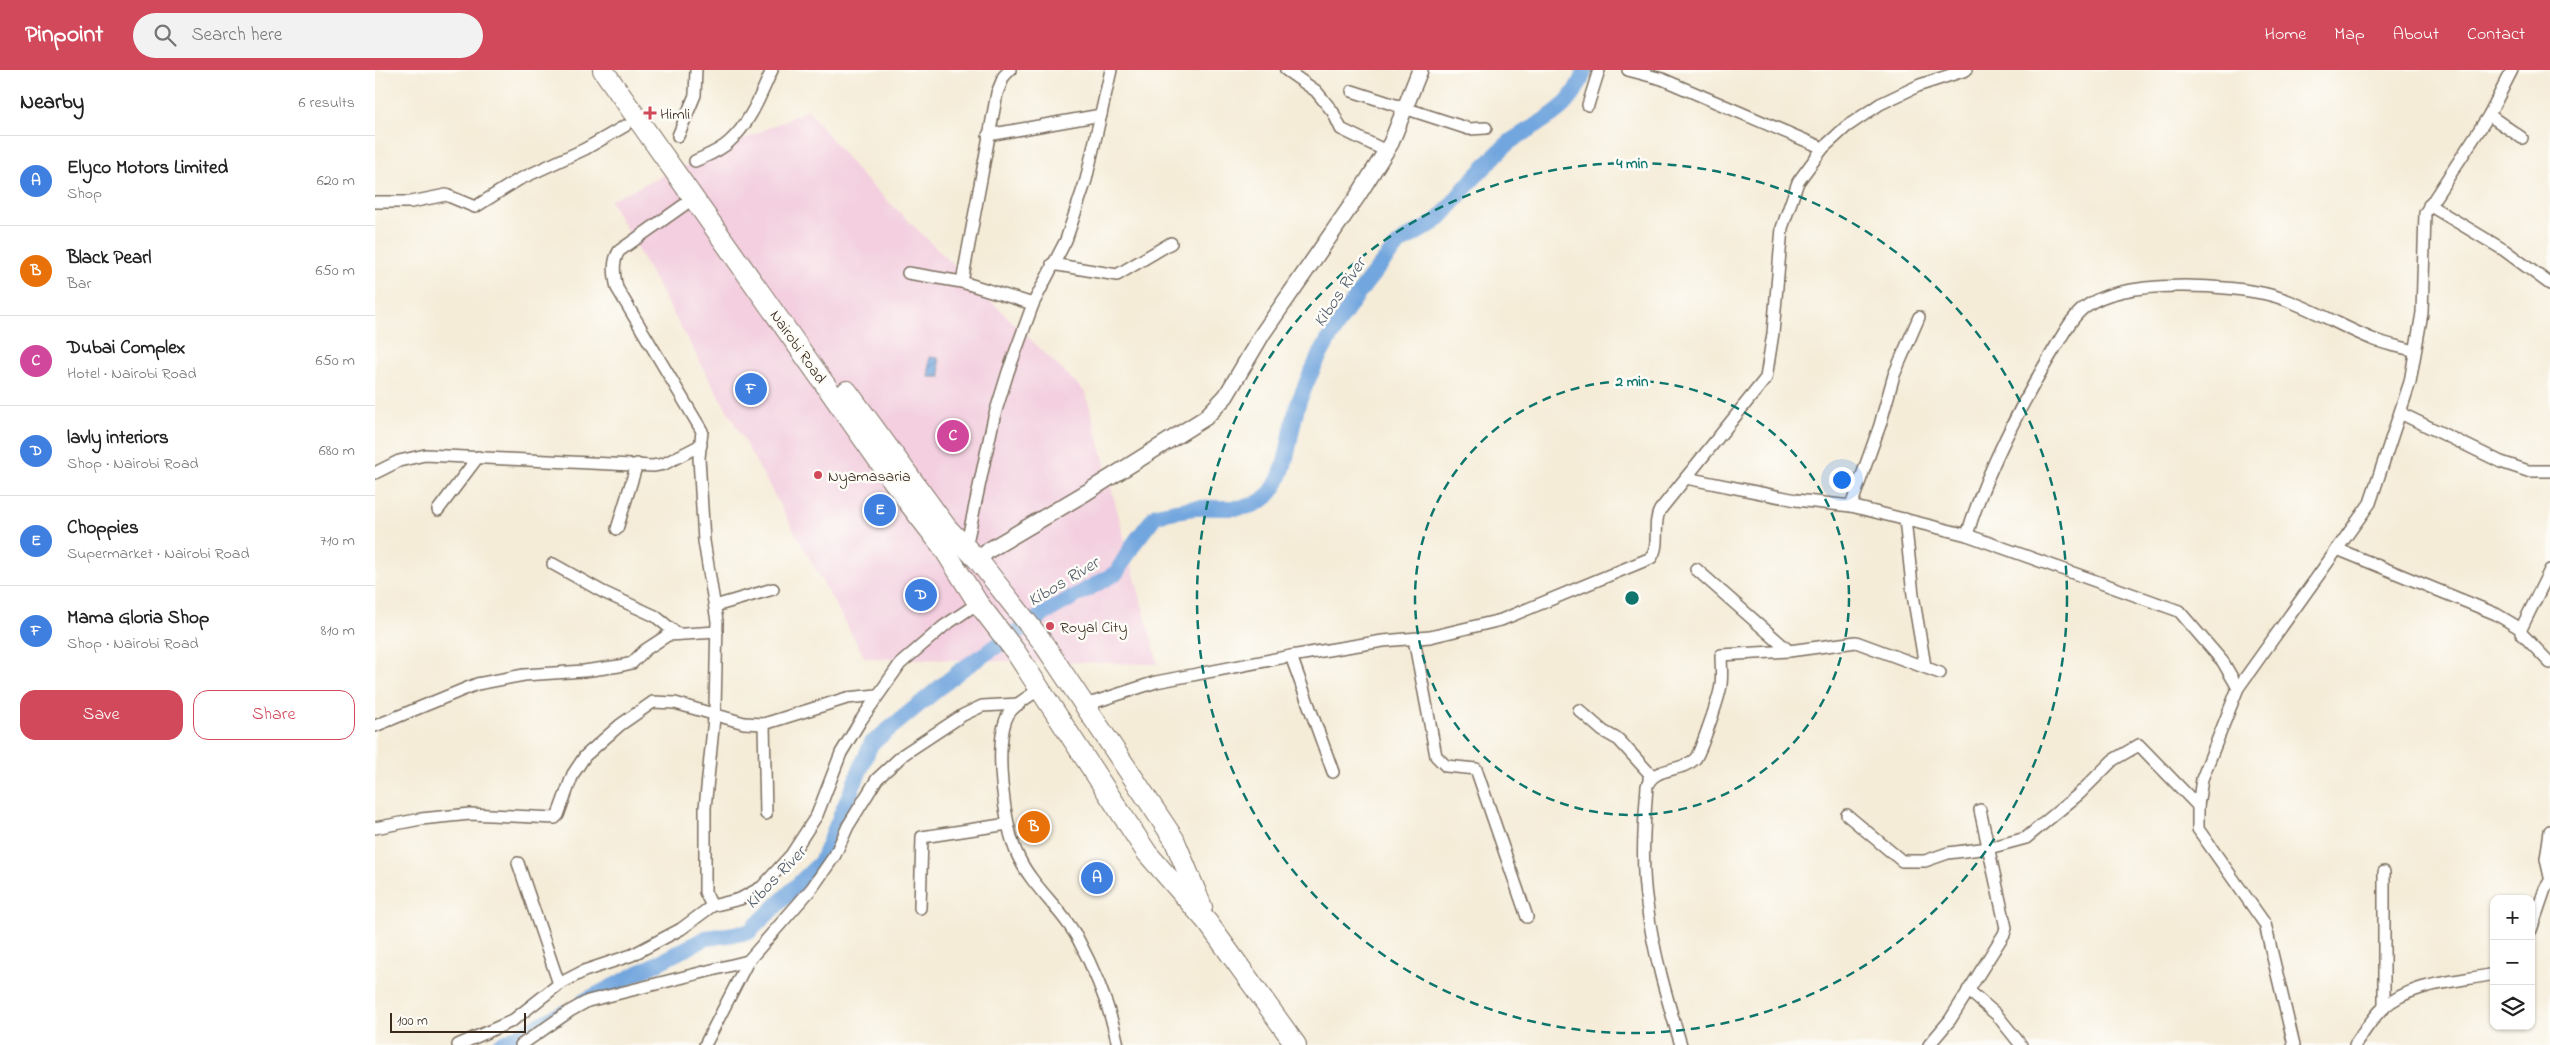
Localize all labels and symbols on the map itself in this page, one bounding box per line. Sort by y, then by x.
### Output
place label: Himli [660,103,690,127]
marker: Himli [644,107,656,119]
text: 4 min [1615,153,1648,175]
water label: Kibos River [1308,251,1375,333]
street label: Nairobi Road [763,305,832,389]
pin: F [735,370,767,408]
text: 2 min [1615,371,1649,393]
pin: C [937,417,969,455]
place label: Nyamasaria [828,465,911,489]
your location [1829,467,1855,493]
marker: Nyamasaria [812,469,824,481]
pin: E [864,491,896,529]
water label: Kibos River [1024,550,1107,614]
pin: D [905,576,937,614]
centre of rings [1623,589,1641,607]
place label: Royal City [1060,616,1127,640]
marker: Royal City [1044,620,1056,632]
pin: B [1018,808,1050,846]
water label: Kibos River [740,839,815,916]
pin: A [1081,859,1113,897]
scale bar [390,1010,526,1033]

